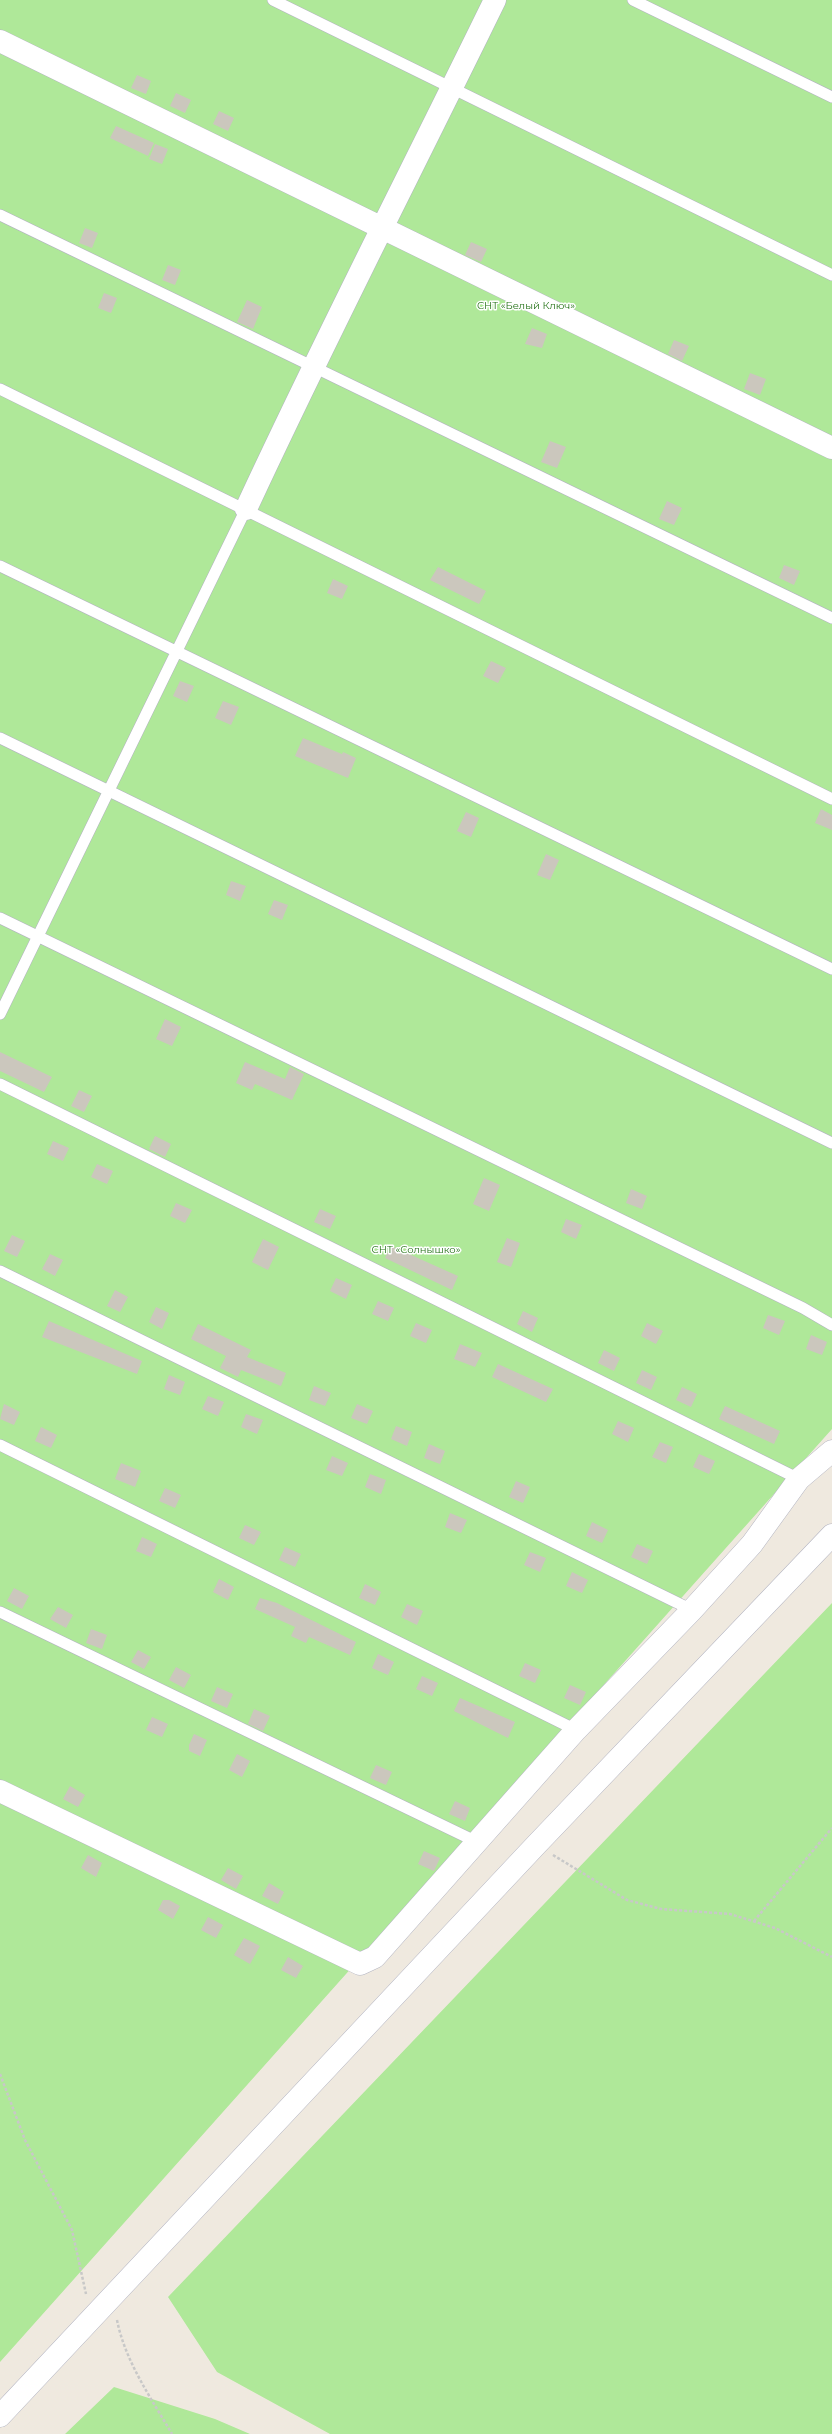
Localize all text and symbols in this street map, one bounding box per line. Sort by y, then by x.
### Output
park label: СНТ «Белый Ключ» [477,300,575,312]
park label: СНТ «Солнышко» [372,1244,460,1256]

